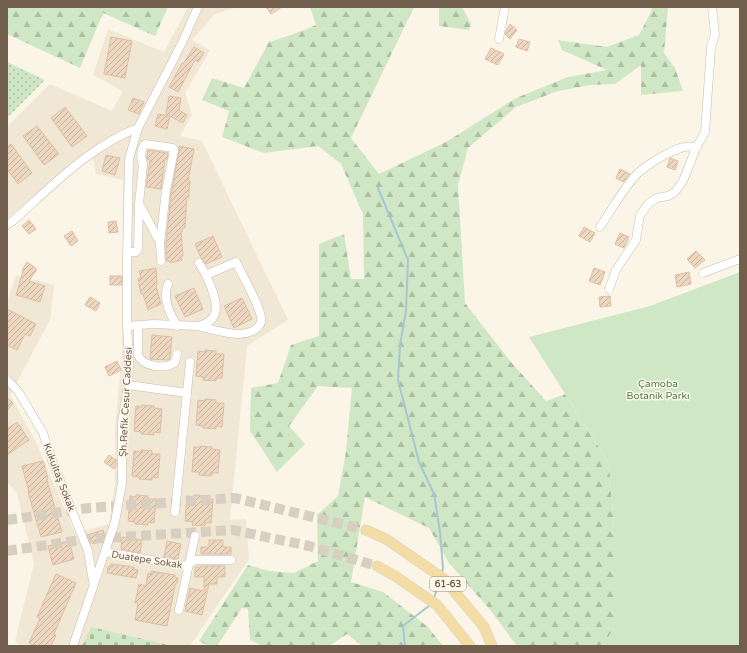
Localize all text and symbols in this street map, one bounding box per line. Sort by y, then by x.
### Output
street label: Şh.Refik Cesur Caddesi [117,347,135,457]
park label: Çamoba Botanik Parkı [627,378,689,402]
street label: Kukultaş Sokak [41,441,78,514]
street label: Duatepe Sokak [111,548,184,572]
road number: 61-63 [430,577,466,591]

